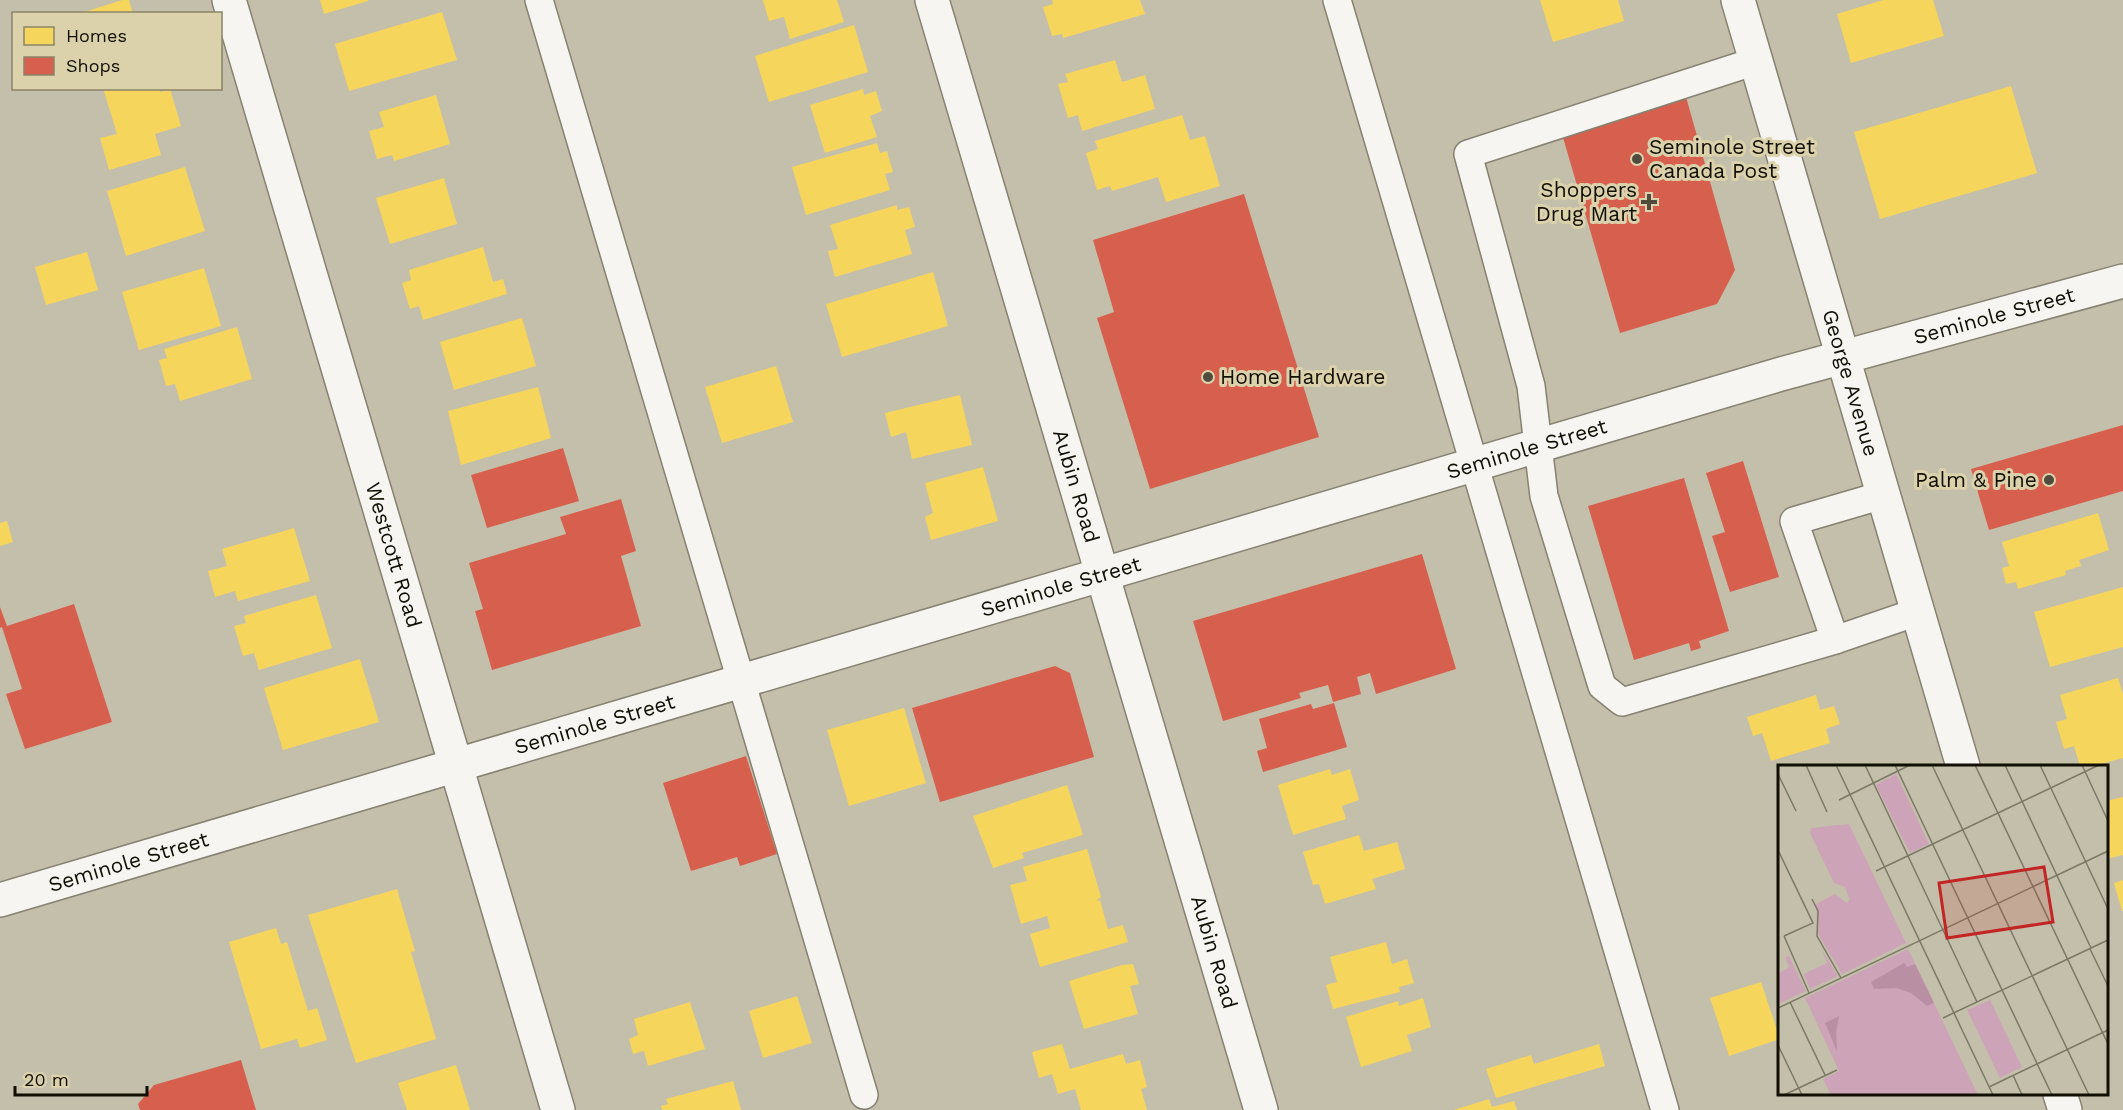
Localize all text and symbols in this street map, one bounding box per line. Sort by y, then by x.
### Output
legend [12,12,222,90]
text: Homes [66,25,127,46]
text: Shops [66,55,120,76]
place label: Seminole Street Canada Post [1649,134,1815,183]
marker: Seminole Street Canada Post [1630,152,1644,166]
place label: Shoppers Drug Mart [1536,177,1637,226]
marker: Shoppers Drug Mart [1642,195,1656,209]
street label: Seminole Street [1911,282,2078,349]
street label: George Avenue [1818,306,1884,459]
place label: Home Hardware [1220,364,1385,389]
marker: Home Hardware [1201,370,1215,384]
street label: Seminole Street [1444,413,1610,484]
street label: Aubin Road [1048,426,1105,546]
place label: Palm & Pine [1915,467,2037,492]
marker: Palm & Pine [2042,473,2056,487]
street label: Westcott Road [361,479,427,631]
street label: Seminole Street [978,551,1144,622]
street label: Seminole Street [511,688,678,759]
inset map [1778,765,2108,1095]
street label: Seminole Street [45,826,212,897]
street label: Aubin Road [1186,892,1243,1011]
scale bar [15,1059,147,1097]
text: 20 m [24,1069,69,1090]

